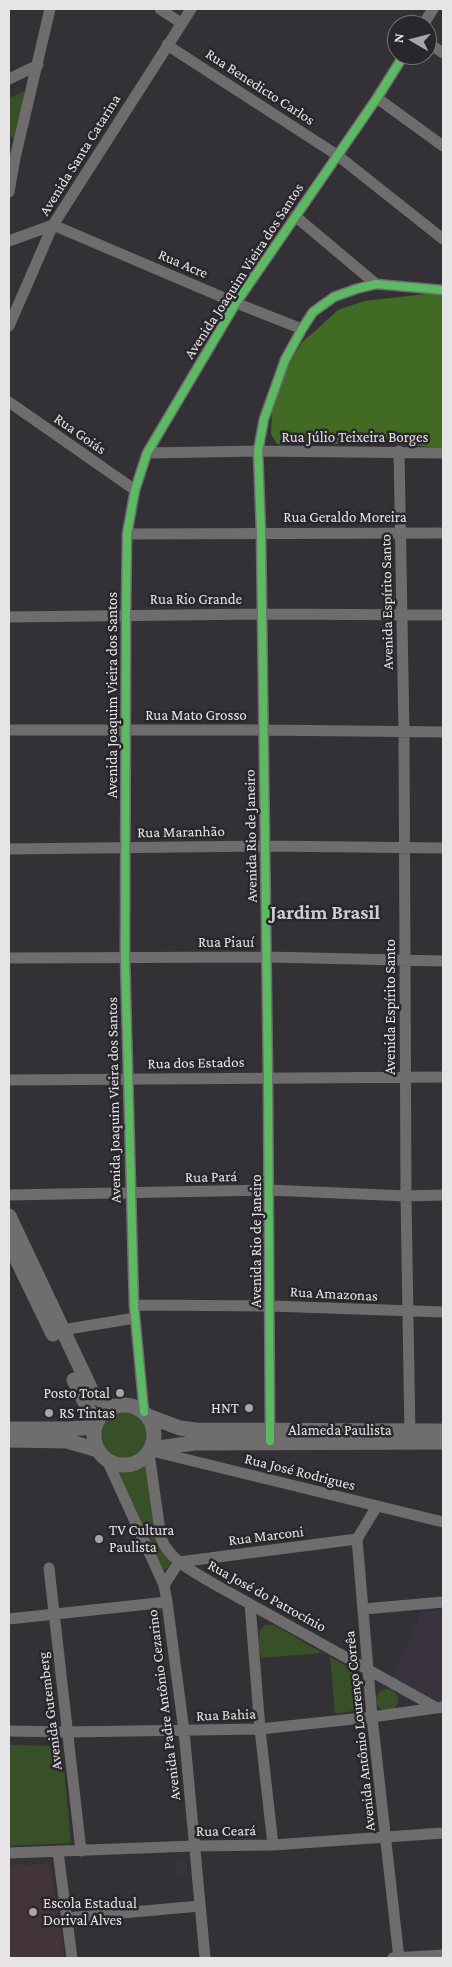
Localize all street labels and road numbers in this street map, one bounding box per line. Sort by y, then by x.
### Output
street label: Rua Benedicto Carlos [202,45,318,129]
street label: Avenida Santa Catarina [35,91,125,219]
street label: Avenida Joaquim Vieira dos Santos [180,180,308,362]
street label: Rua Acre [155,246,211,282]
street label: Rua Goiás [50,410,110,458]
street label: Rua Júlio Teixeira Borges [282,428,428,446]
street label: Rua Geraldo Moreira [283,508,407,526]
street label: Avenida Espírito Santo [377,534,397,670]
street label: Rua Rio Grande [150,590,242,608]
street label: Avenida Joaquim Vieira dos Santos [103,592,121,798]
street label: Rua Mato Grosso [145,706,247,724]
street label: Avenida Rio de Janeiro [241,769,261,903]
street label: Rua Maranhão [137,822,225,842]
street label: Rua Piauí [198,933,254,951]
street label: Avenida Espírito Santo [381,939,399,1075]
street label: Avenida Joaquim Vieira dos Santos [103,997,125,1203]
street label: Rua dos Estados [147,1053,245,1073]
street label: Rua Pará [185,1168,237,1186]
street label: Avenida Rio de Janeiro [247,1174,265,1308]
street label: Rua Amazonas [290,1283,378,1305]
street label: Alameda Paulista [288,1421,392,1439]
street label: Rua José Rodrigues [243,1450,357,1494]
street label: Rua Marconi [227,1522,305,1550]
street label: Rua José do Patrocínio [205,1556,329,1636]
street label: Avenida Padre Antônio Cezarino [143,1608,185,1802]
street label: Avenida Antônio Lourenço Corrêa [341,1630,379,1832]
street label: Avenida Gutemberg [34,1651,66,1771]
street label: Rua Bahia [196,1705,256,1725]
street label: Rua Ceará [196,1821,256,1841]

